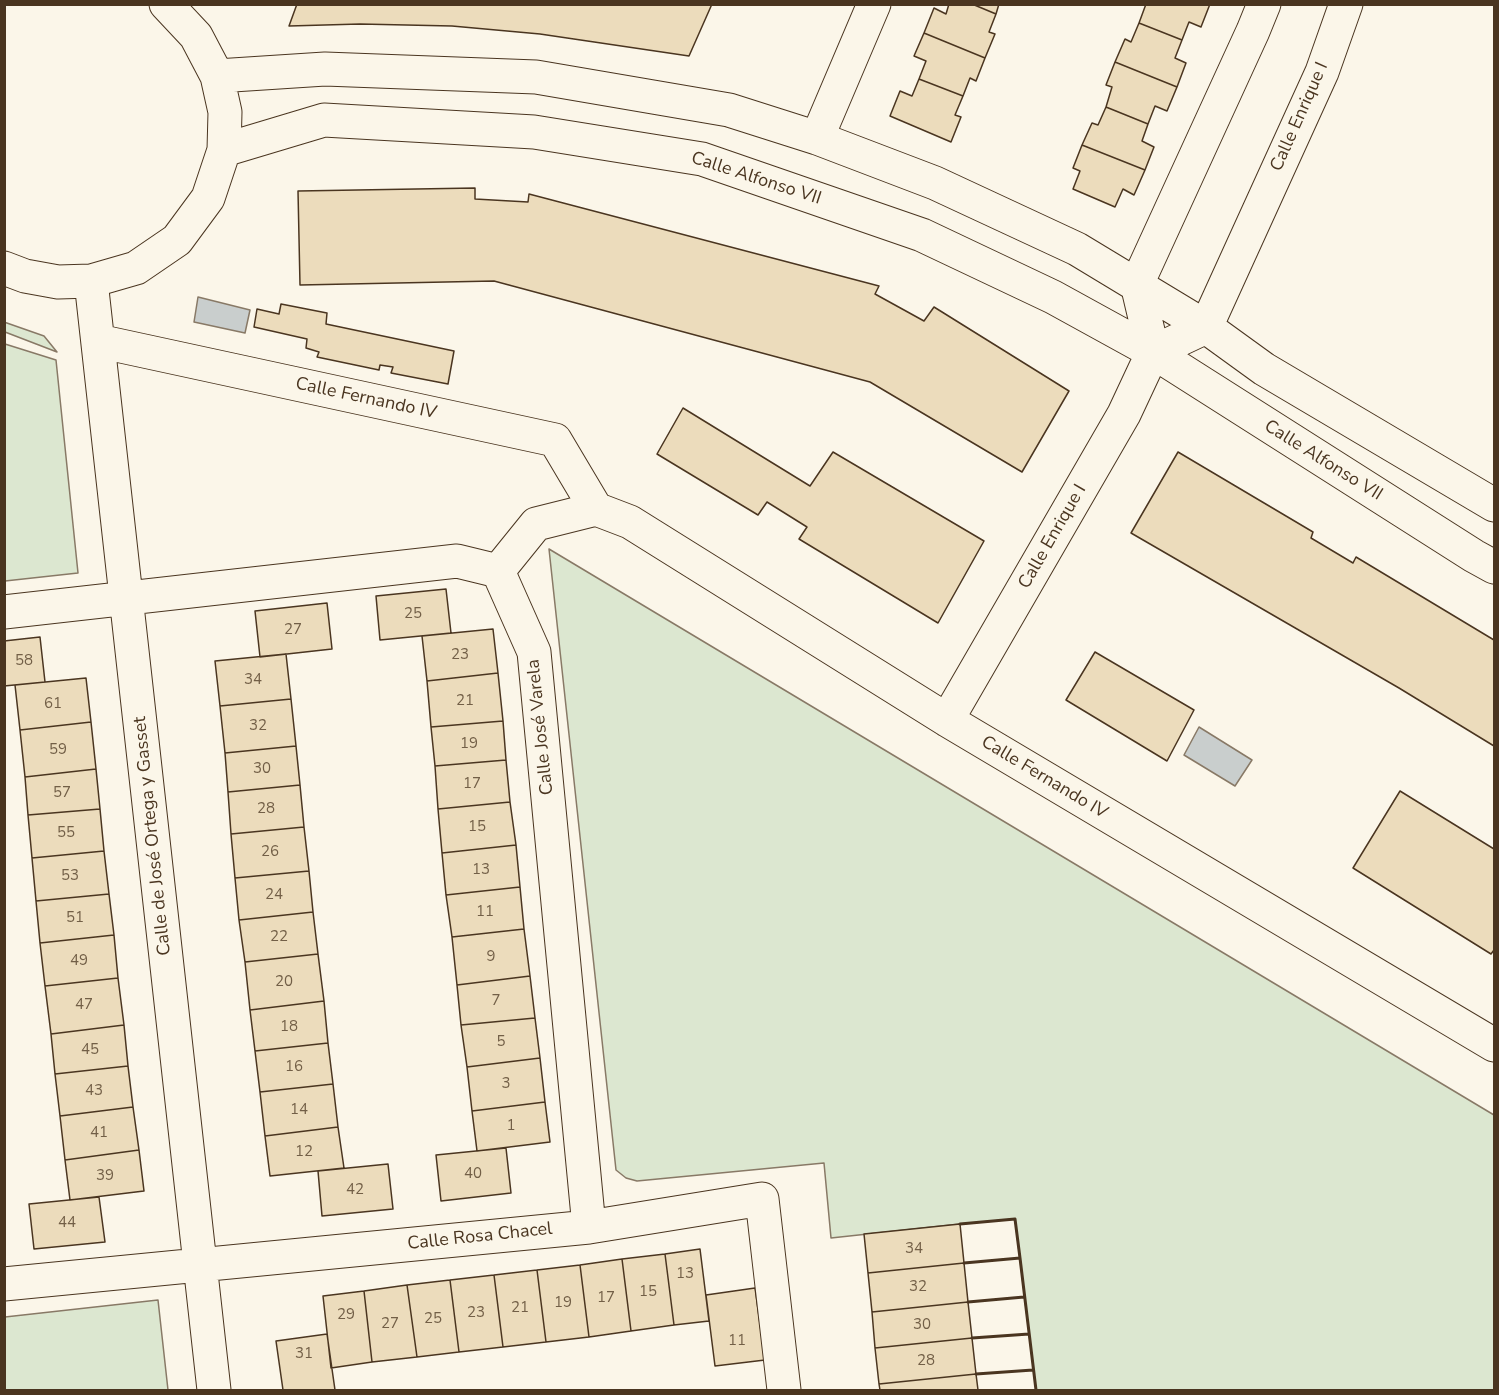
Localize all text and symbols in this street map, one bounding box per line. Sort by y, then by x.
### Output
street label: Calle Enrique I [1266,59,1334,175]
street label: Calle Alfonso VII [688,148,824,210]
street label: Calle Fernando IV [293,373,439,425]
street label: Calle Alfonso VII [1260,416,1386,506]
street label: Calle Enrique I [1014,481,1092,593]
house number: 25 [404,605,422,623]
house number: 27 [284,621,302,639]
house number: 23 [451,646,469,664]
house number: 58 [15,652,33,670]
street label: Calle José Varela [523,658,559,796]
house number: 34 [244,671,262,689]
house number: 21 [456,692,474,710]
house number: 61 [44,695,62,713]
street label: Calle de José Ortega y Gasset [130,715,176,957]
house number: 32 [249,717,267,735]
street label: Calle Fernando IV [977,732,1111,824]
house number: 19 [460,735,478,753]
house number: 59 [49,741,67,759]
house number: 30 [253,760,271,778]
house number: 17 [463,775,481,793]
house number: 57 [53,784,71,802]
house number: 28 [257,800,275,818]
house number: 15 [468,818,486,836]
house number: 55 [57,824,75,842]
house number: 26 [261,843,279,861]
house number: 13 [472,861,490,879]
house number: 53 [61,867,79,885]
house number: 24 [265,886,283,904]
house number: 11 [476,903,494,921]
house number: 51 [66,909,84,927]
house number: 22 [270,928,288,946]
house number: 9 [487,948,495,966]
house number: 49 [70,952,88,970]
house number: 20 [275,973,293,991]
house number: 7 [492,992,500,1010]
house number: 47 [75,996,93,1014]
house number: 18 [280,1018,298,1036]
house number: 5 [497,1033,505,1051]
house number: 45 [81,1041,99,1059]
house number: 16 [285,1058,303,1076]
house number: 3 [502,1075,510,1093]
house number: 43 [85,1082,103,1100]
house number: 14 [290,1101,308,1119]
house number: 1 [507,1117,515,1135]
house number: 41 [90,1124,108,1142]
house number: 12 [295,1143,313,1161]
house number: 40 [464,1165,482,1183]
house number: 39 [96,1167,114,1185]
house number: 42 [346,1181,364,1199]
house number: 44 [58,1214,76,1232]
street label: Calle Rosa Chacel [406,1219,554,1255]
house number: 34 [905,1240,923,1258]
house number: 13 [676,1265,694,1283]
house number: 32 [909,1278,927,1296]
house number: 15 [639,1283,657,1301]
house number: 17 [597,1289,615,1307]
house number: 19 [554,1294,572,1312]
house number: 21 [511,1299,529,1317]
house number: 23 [467,1304,485,1322]
house number: 29 [337,1306,355,1324]
house number: 25 [424,1310,442,1328]
house number: 27 [381,1315,399,1333]
house number: 30 [913,1316,931,1334]
house number: 11 [728,1332,746,1350]
house number: 31 [295,1345,313,1363]
house number: 28 [917,1352,935,1370]

